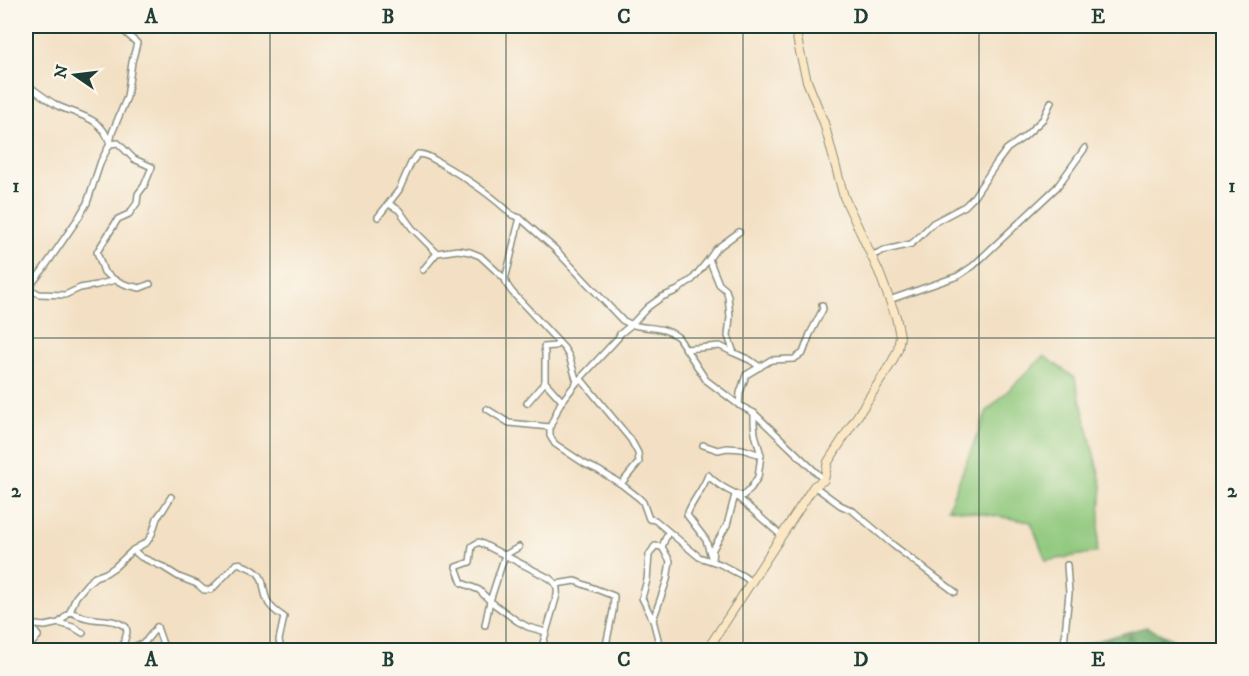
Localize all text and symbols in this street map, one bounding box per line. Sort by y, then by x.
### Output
text: A [144,5,159,30]
text: B [382,5,394,30]
text: C [617,5,631,30]
text: D [854,5,869,30]
text: E [1091,5,1105,30]
north arrow [45,45,105,105]
text: N [50,63,73,80]
text: 1 [12,174,20,199]
text: 1 [1228,174,1236,199]
text: 2 [11,479,22,504]
text: 2 [1227,479,1238,504]
text: A [144,648,159,673]
text: B [382,648,394,673]
text: C [617,648,631,673]
text: D [854,648,869,673]
text: E [1091,648,1105,673]

